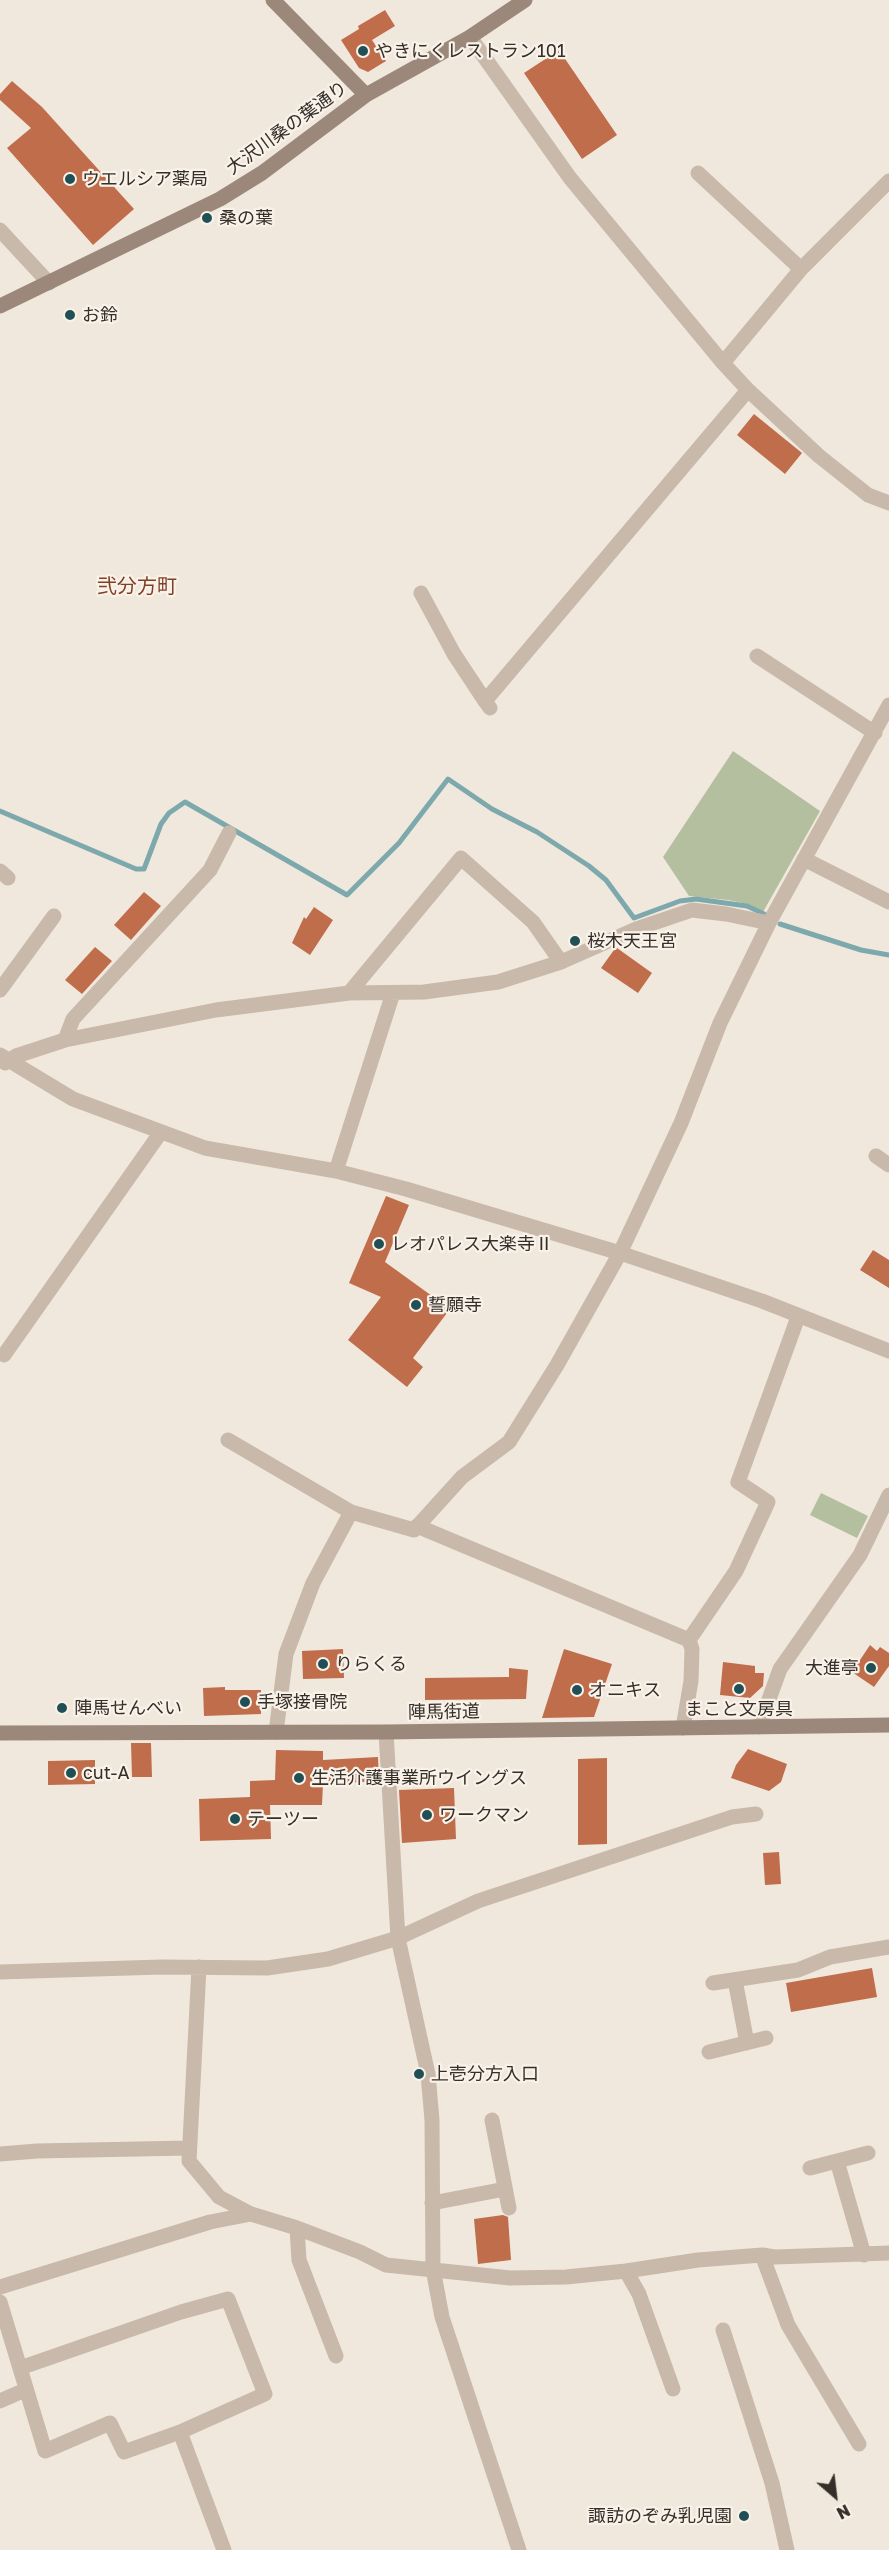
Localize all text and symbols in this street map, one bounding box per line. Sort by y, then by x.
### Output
place label: やきにくレストラン101 [375,40,566,62]
marker: やきにくレストラン101 [356,44,370,58]
street label: 大沢川桑の葉通り [222,77,352,179]
place label: ウエルシア薬局 [82,168,208,190]
marker: ウエルシア薬局 [63,172,77,186]
place label: 桑の葉 [219,207,273,229]
marker: 桑の葉 [200,211,214,225]
place label: お鈴 [82,304,118,326]
marker: お鈴 [63,308,77,322]
district label: 弐分方町 [97,575,177,599]
place label: 桜木天王宮 [587,930,677,952]
marker: 桜木天王宮 [568,934,582,948]
place label: レオパレス大楽寺Ⅱ [391,1233,553,1255]
marker: レオパレス大楽寺Ⅱ [372,1237,386,1251]
place label: 誓願寺 [428,1294,482,1316]
marker: 誓願寺 [409,1298,423,1312]
place label: りらくる [335,1653,407,1675]
marker: りらくる [316,1657,330,1671]
place label: 大進亭 [805,1657,859,1679]
marker: 大進亭 [864,1661,878,1675]
place label: オニキス [589,1679,661,1701]
marker: まこと文房具 [732,1682,746,1696]
marker: オニキス [570,1683,584,1697]
place label: 手塚接骨院 [257,1691,347,1713]
marker: 手塚接骨院 [238,1695,252,1709]
place label: 陣馬せんべい [74,1697,182,1719]
place label: まこと文房具 [685,1698,793,1720]
marker: 陣馬せんべい [55,1701,69,1715]
street label: 陣馬街道 [408,1701,480,1723]
place label: cut-A [83,1762,129,1784]
marker: cut-A [64,1766,78,1780]
place label: 生活介護事業所ウイングス [311,1767,527,1789]
marker: 生活介護事業所ウイングス [292,1771,306,1785]
place label: ワークマン [439,1804,529,1826]
place label: テーツー [247,1808,319,1830]
marker: ワークマン [420,1808,434,1822]
marker: テーツー [228,1812,242,1826]
place label: 上壱分方入口 [431,2063,539,2085]
marker: 上壱分方入口 [412,2067,426,2081]
north arrow [805,2466,865,2526]
text: N [833,2500,854,2524]
place label: 諏訪のぞみ乳児園 [588,2505,732,2527]
marker: 諏訪のぞみ乳児園 [737,2509,751,2523]

